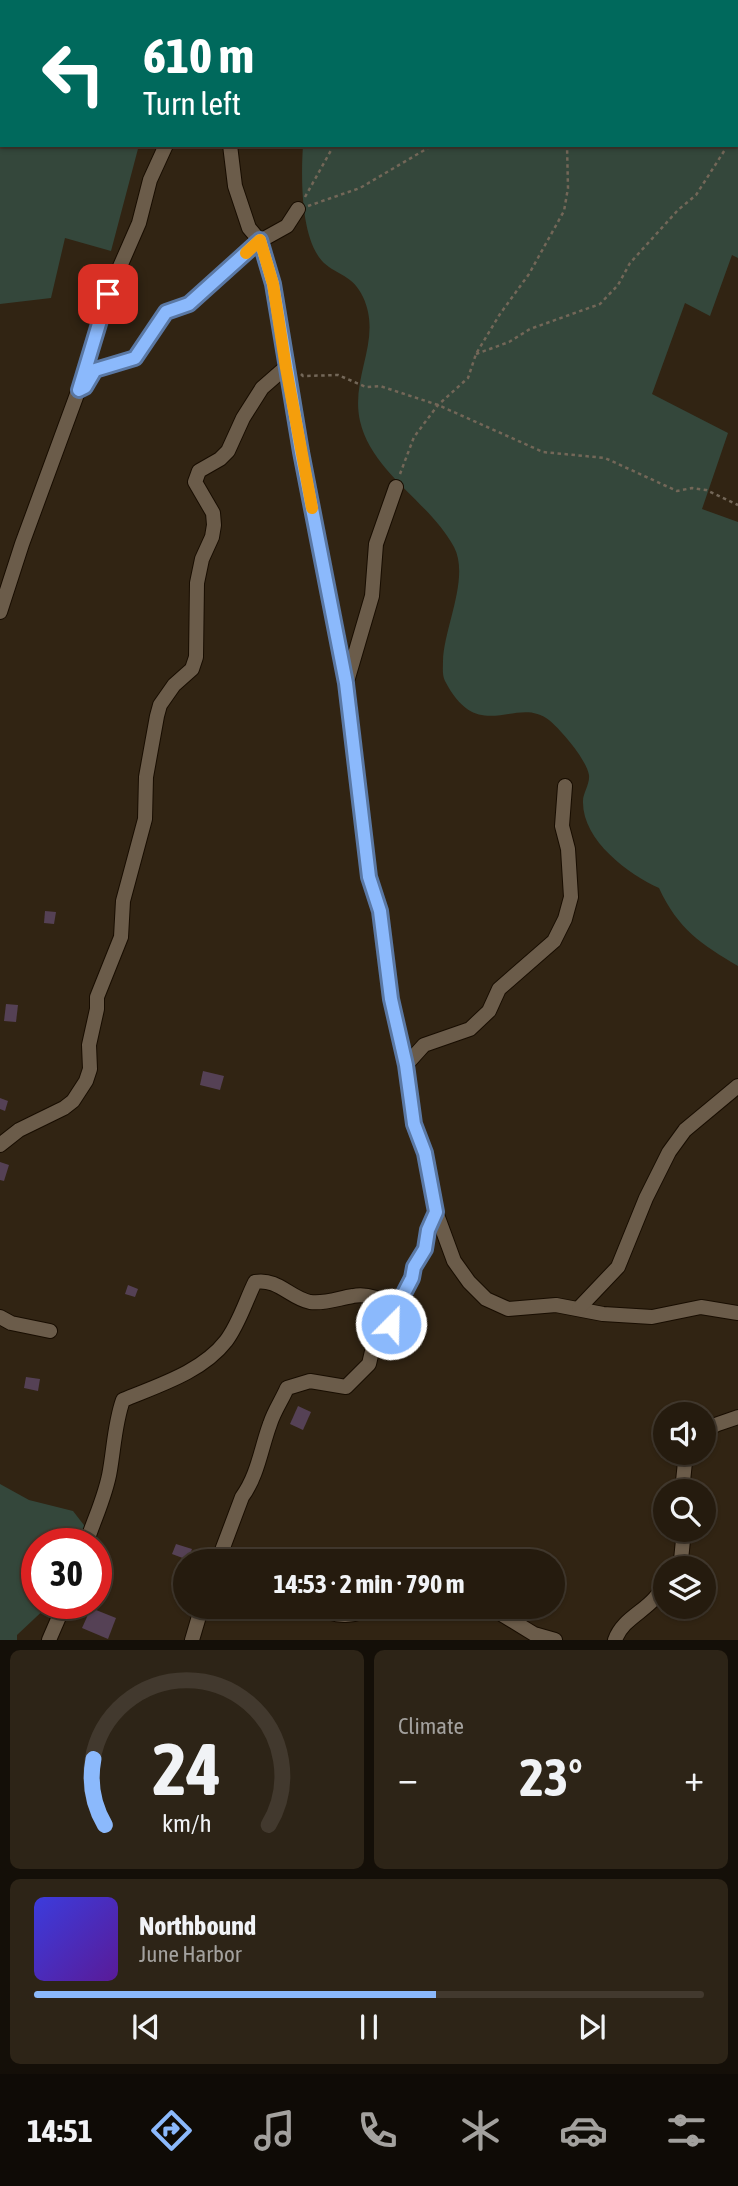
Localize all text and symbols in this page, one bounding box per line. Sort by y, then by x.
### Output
text: 610 m [143,27,254,83]
icon: left [28,28,119,119]
text: Turn left [143,85,241,122]
pin [78,264,138,324]
icon: arrive [89,275,127,313]
position arrow [354,1287,428,1361]
map controls [653,1402,716,1619]
button: sound [653,1402,716,1465]
button: search [653,1479,716,1542]
speed limit sign: 30 [21,1528,112,1619]
button: layers [653,1556,716,1619]
text: 14:53 · 2 min · 790 m [274,1569,464,1599]
text: Climate [398,1713,464,1739]
text: 24 [153,1728,221,1811]
text: 23° [519,1747,583,1807]
text: − [398,1756,418,1799]
text: + [684,1756,704,1799]
text: km/h [162,1809,212,1837]
text: Northbound [139,1911,256,1941]
text: June Harbor [139,1941,242,1967]
icon: previous [127,2008,165,2046]
icon: pause [350,2008,388,2046]
icon: next [573,2008,611,2046]
icon: directions [147,2106,196,2155]
icon: music [250,2106,299,2155]
icon: phone [353,2106,402,2155]
icon: climate [456,2106,505,2155]
icon: car [559,2106,608,2155]
icon: filters [662,2106,711,2155]
text: 14:51 [27,2112,93,2149]

